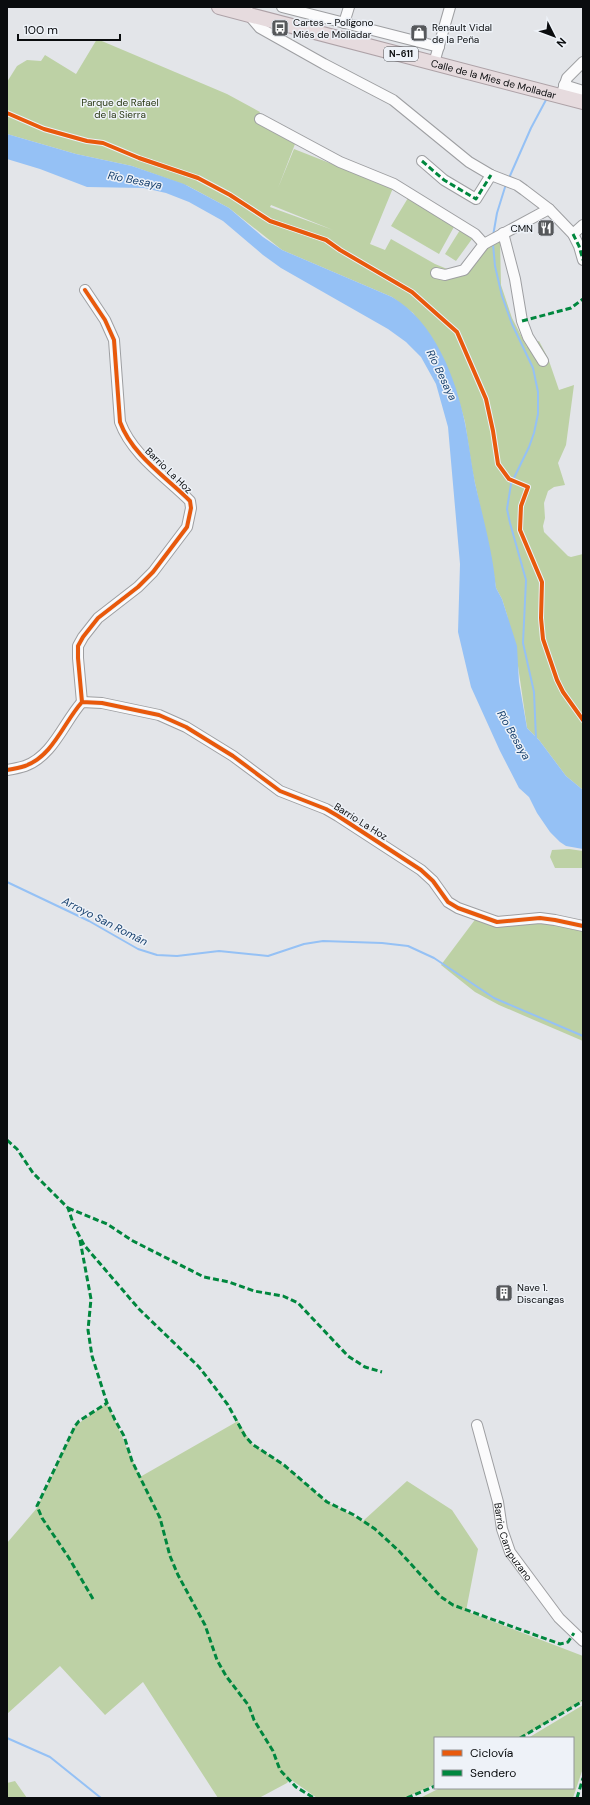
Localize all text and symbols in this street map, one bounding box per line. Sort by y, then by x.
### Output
scale bar [18,16,120,42]
place label: Cartes - Polígono Miés de Molladar [293,16,373,41]
north arrow [534,16,574,56]
bus stop icon: Cartes - Polígono Miés de Molladar [270,18,290,38]
place label: Renault Vidal de la Peña [432,21,492,46]
text: 100 m [24,22,58,38]
shop icon: Renault Vidal de la Peña [409,23,429,43]
text: N [554,35,569,50]
road number: N-611 [384,47,418,61]
street label: Calle de la Mies de Molladar [430,57,558,102]
park label: Parque de Rafael de la Sierra [81,96,159,121]
water label: Río Besaya [107,168,163,192]
restaurant icon: CMN [536,218,556,238]
place label: CMN [511,222,533,235]
water label: Río Besaya [424,347,460,403]
street label: Barrio La Hoz [142,445,195,496]
water label: Río Besaya [494,708,534,762]
street label: Barrio La Hoz [332,800,390,843]
water label: Arroyo San Román [59,893,150,949]
place label: Nave 1. Discangas [517,1281,564,1306]
building icon: Nave 1. Discangas [494,1283,514,1303]
street label: Barrio Campuzano [491,1502,535,1584]
legend [434,1737,574,1789]
text: Ciclovía [470,1745,513,1761]
text: Sendero [470,1765,516,1781]

